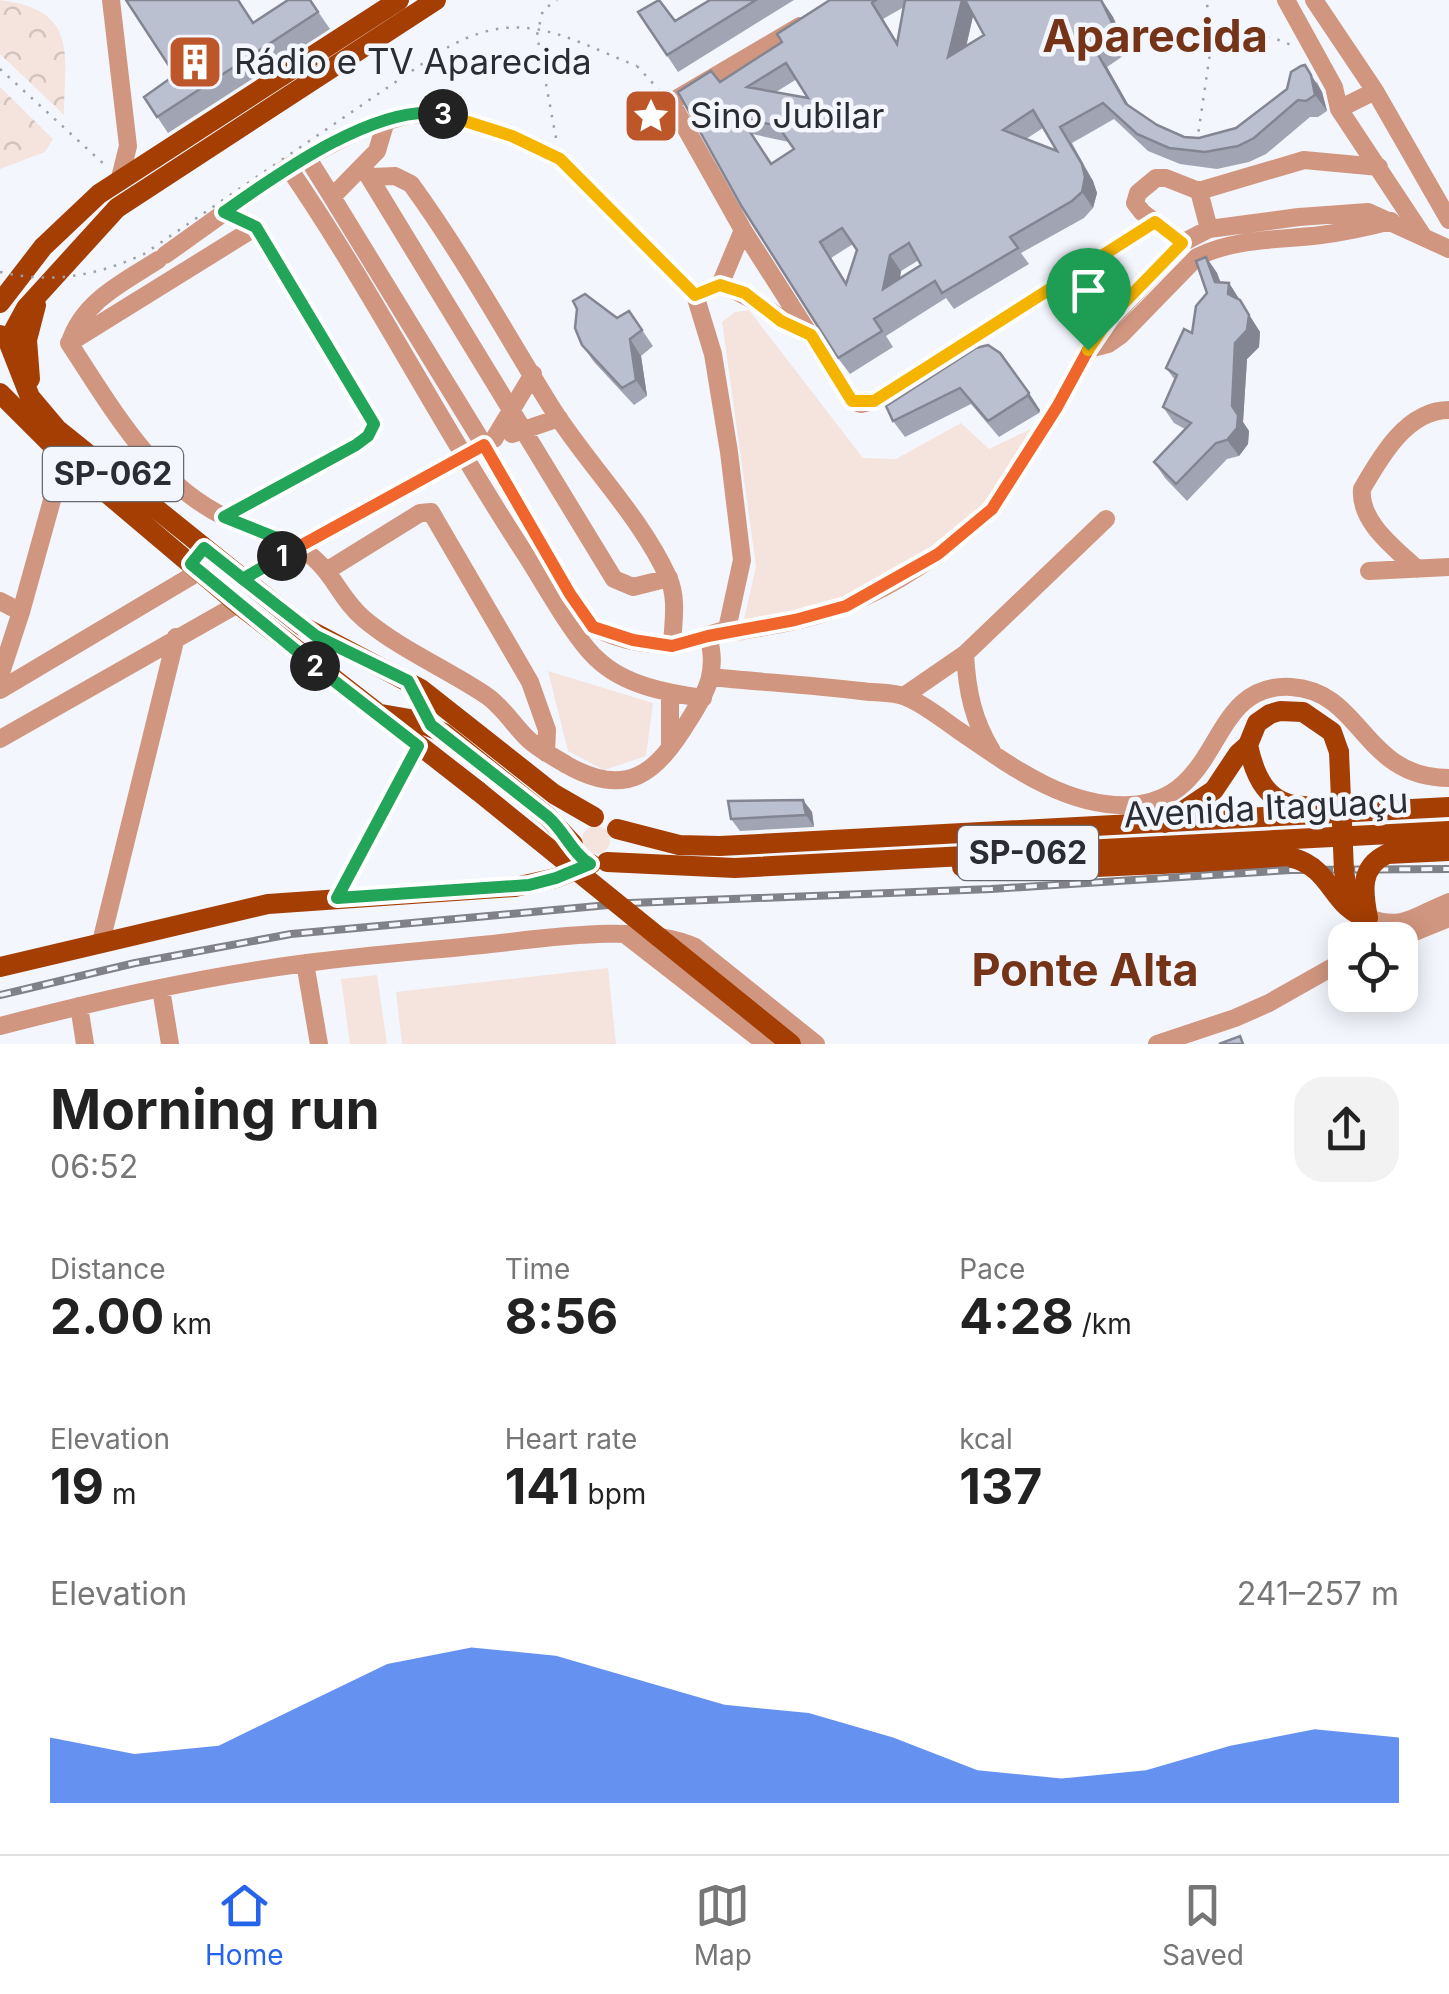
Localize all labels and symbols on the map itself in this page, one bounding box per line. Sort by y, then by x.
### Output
district label: Aparecida [1042,8,1268,63]
building icon: Rádio e TV Aparecida [165,32,225,92]
place label: Rádio e TV Aparecida [234,40,592,82]
place icon: Sino Jubilar [621,86,681,146]
pin: 3 [418,89,468,139]
place label: Sino Jubilar [690,94,884,136]
pin [1046,248,1131,351]
road number: SP-062 [43,447,183,501]
pin: 1 [257,531,307,581]
pin: 2 [290,641,340,691]
street label: Avenida Itaguaçu [1123,779,1409,835]
road number: SP-062 [958,826,1098,880]
district label: Ponte Alta [971,942,1199,997]

